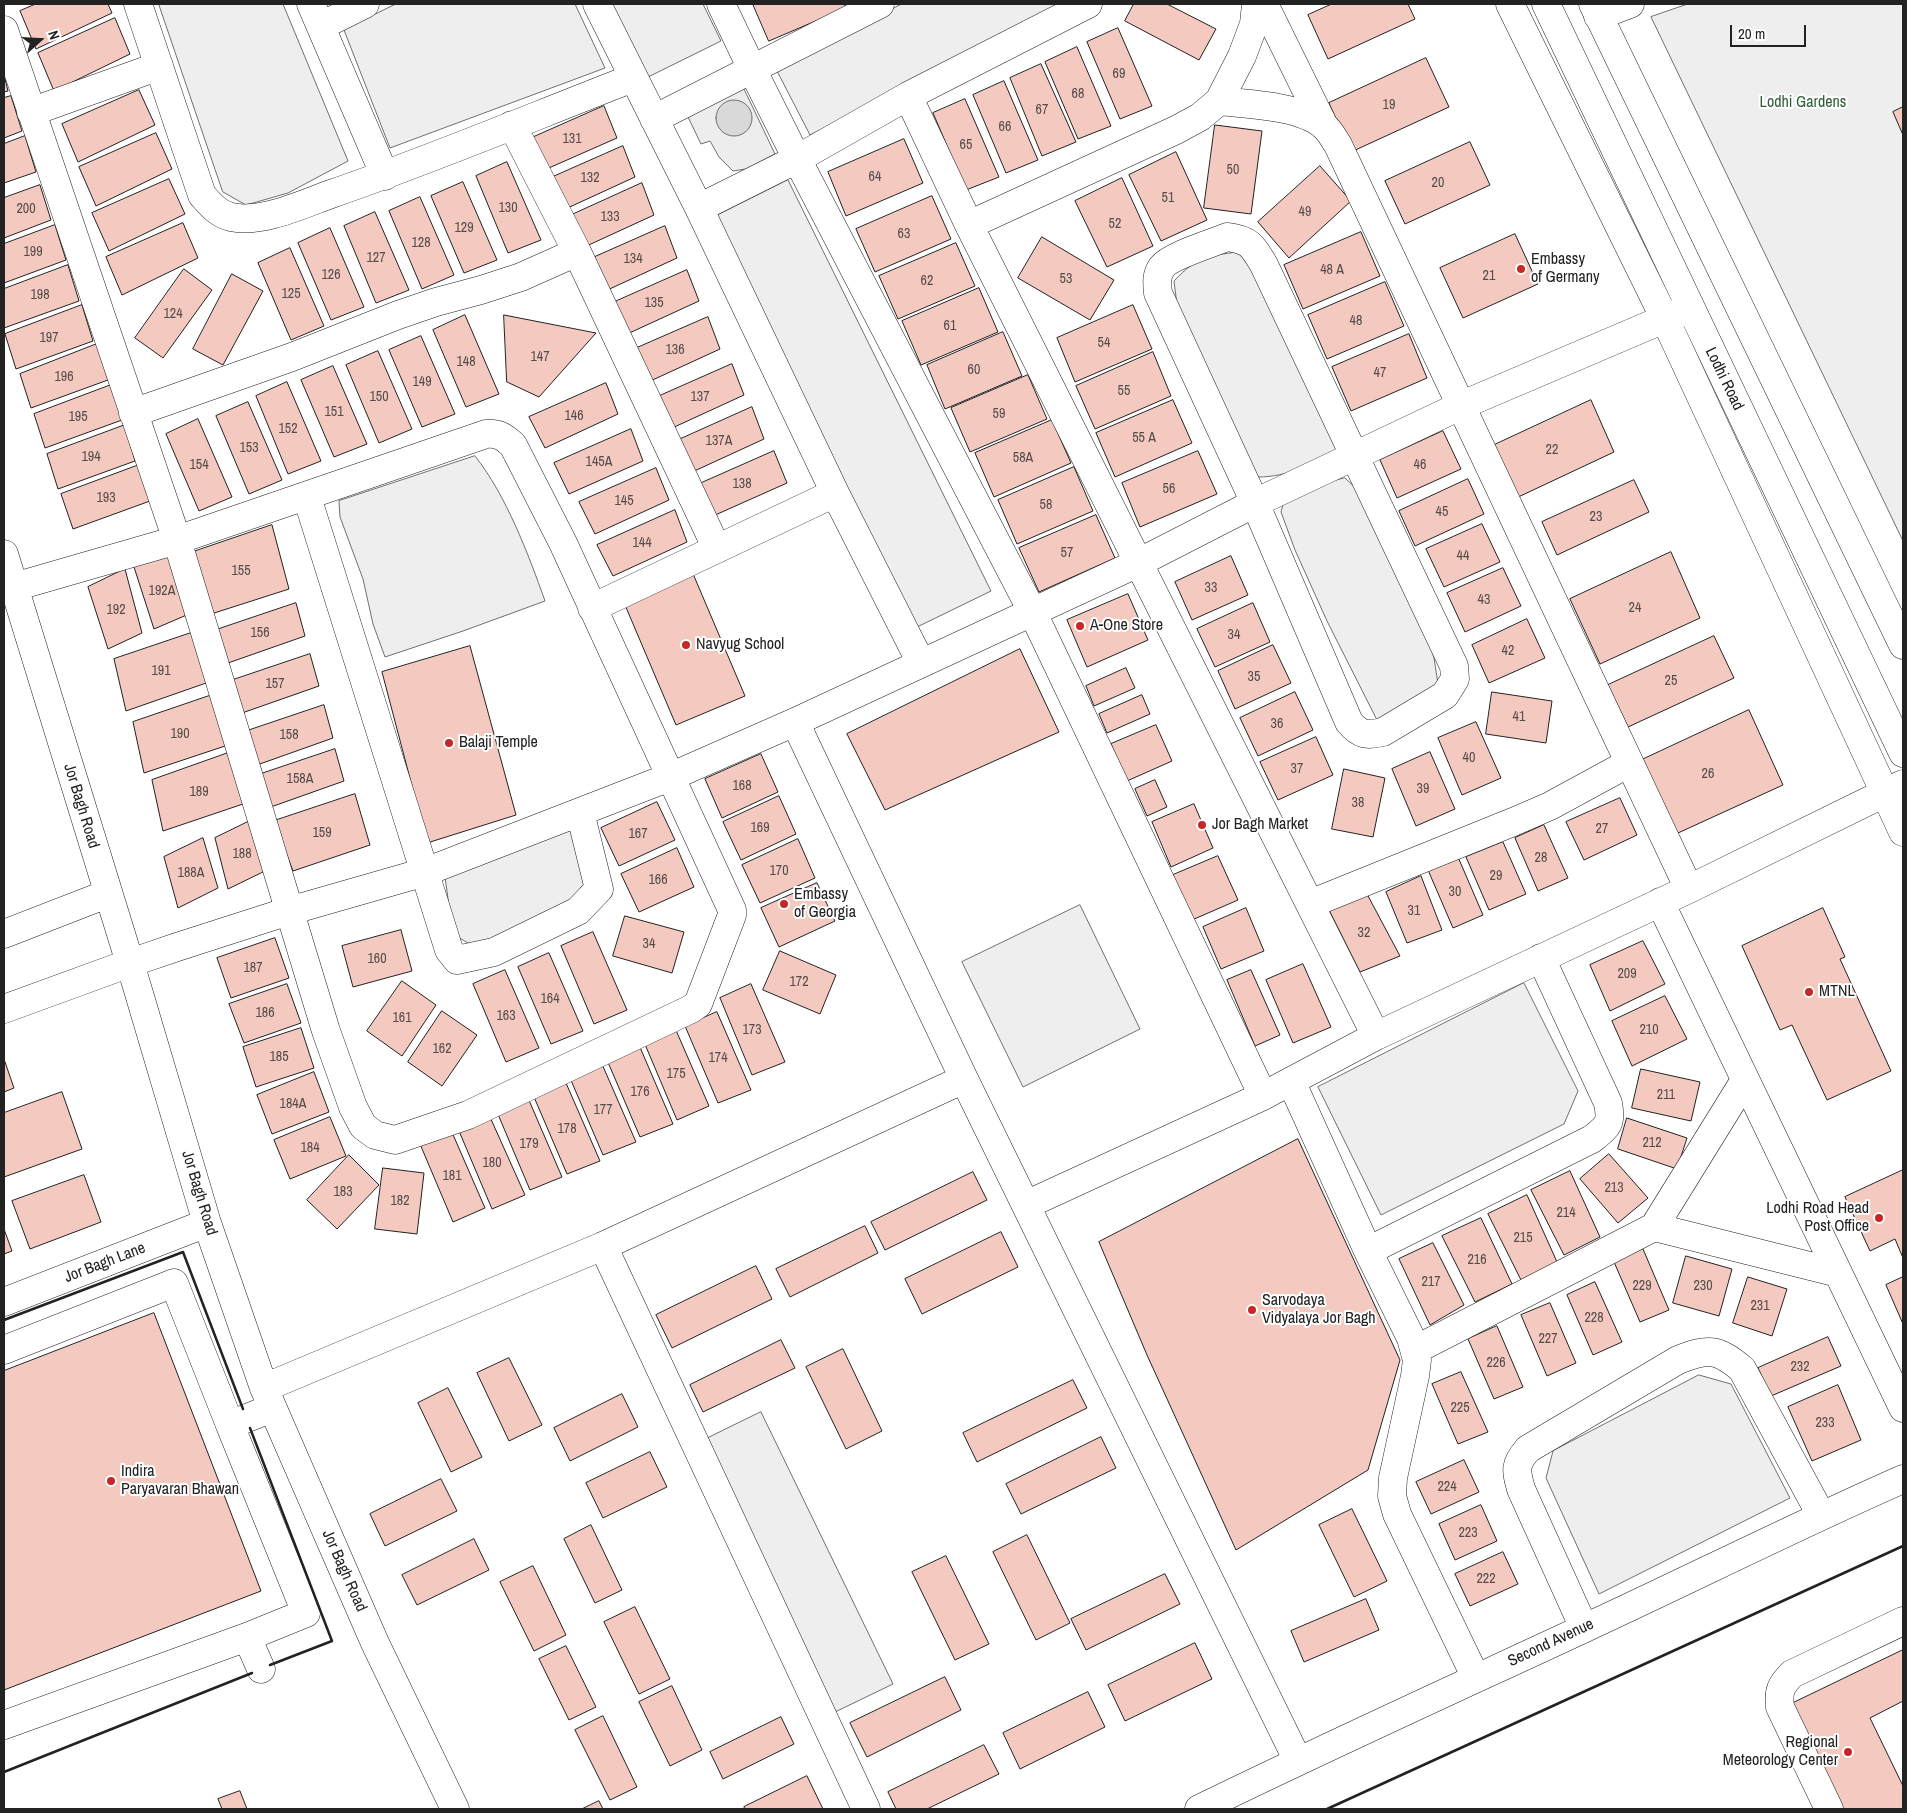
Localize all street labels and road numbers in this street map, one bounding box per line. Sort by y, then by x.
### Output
street label: Lodhi Road [1701,344,1747,414]
street label: Jor Bagh Road [59,761,103,851]
street label: Jor Bagh Road [177,1148,221,1238]
street label: Jor Bagh Lane [62,1239,148,1287]
street label: Jor Bagh Road [317,1527,371,1615]
street label: Second Avenue [1505,1615,1597,1671]

